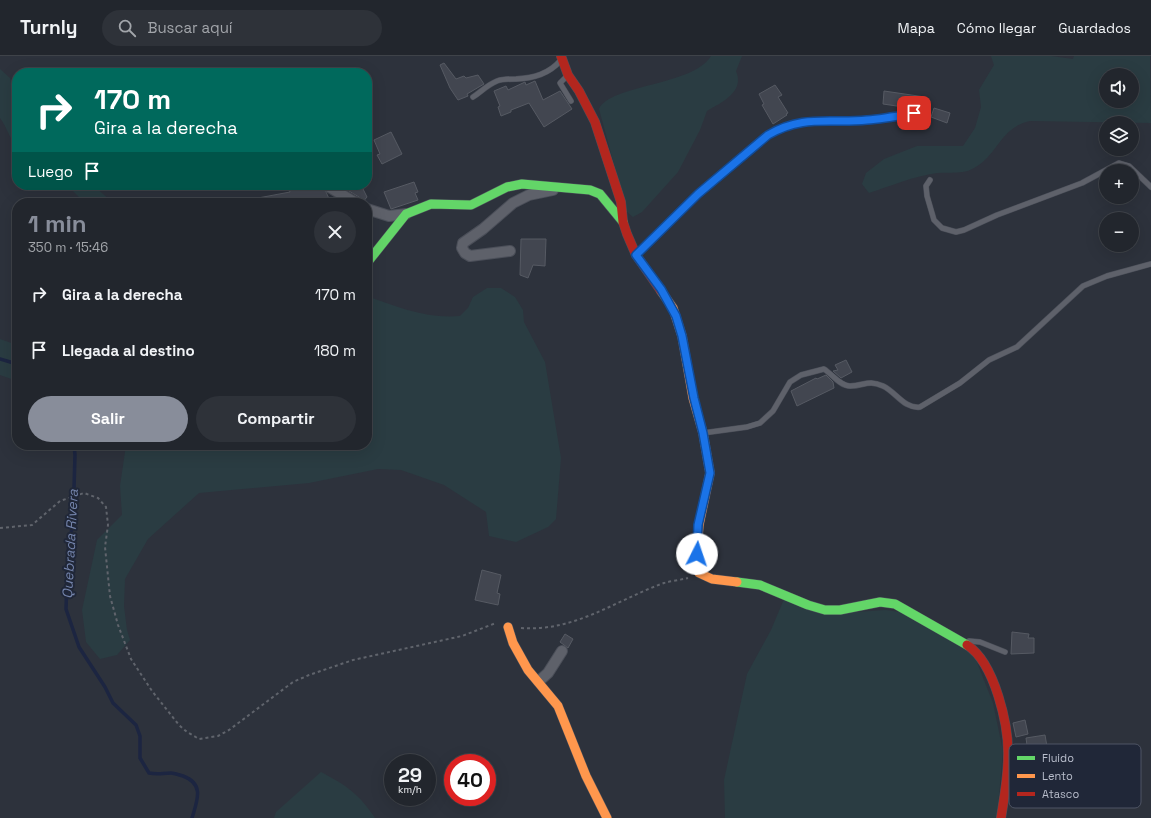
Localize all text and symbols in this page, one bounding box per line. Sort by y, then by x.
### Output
search box [102,10,382,46]
text: Turnly [20,15,78,40]
icon: search [116,17,138,39]
text: Buscar aquí [148,18,233,37]
text: Mapa [898,19,935,37]
text: Cómo llegar [957,19,1036,37]
text: Guardados [1058,19,1131,37]
map controls [1099,68,1139,252]
button: sound [1099,68,1139,108]
text: 170 m [94,81,171,117]
icon: right [28,84,80,136]
pin [897,96,931,130]
icon: arrive [903,102,925,124]
text: Gira a la derecha [94,116,238,139]
button: layers [1099,116,1139,156]
icon: arrive [81,160,103,182]
text: Luego [28,162,73,181]
button: + [1099,164,1139,204]
text: 1 min [28,208,87,239]
button: close [314,211,356,253]
button: − [1099,212,1139,252]
text: 350 m · 15:46 [28,239,108,256]
icon: right [28,283,50,305]
text: Gira a la derecha [62,285,182,304]
text: 170 m [315,285,356,304]
icon: arrive [28,339,50,361]
text: Llegada al destino [62,341,195,360]
text: 180 m [314,341,356,360]
button: Salir [28,396,188,442]
button: Compartir [196,396,356,442]
water label: Quebrada Rivera [58,488,82,599]
position arrow [676,533,718,575]
legend [1009,744,1141,808]
text: Fluido [1042,751,1074,765]
speed limit sign: 40 [444,754,496,806]
text: 29 [398,762,422,788]
text: Lento [1042,769,1073,783]
text: km/h [398,783,422,796]
text: Atasco [1042,787,1079,801]

